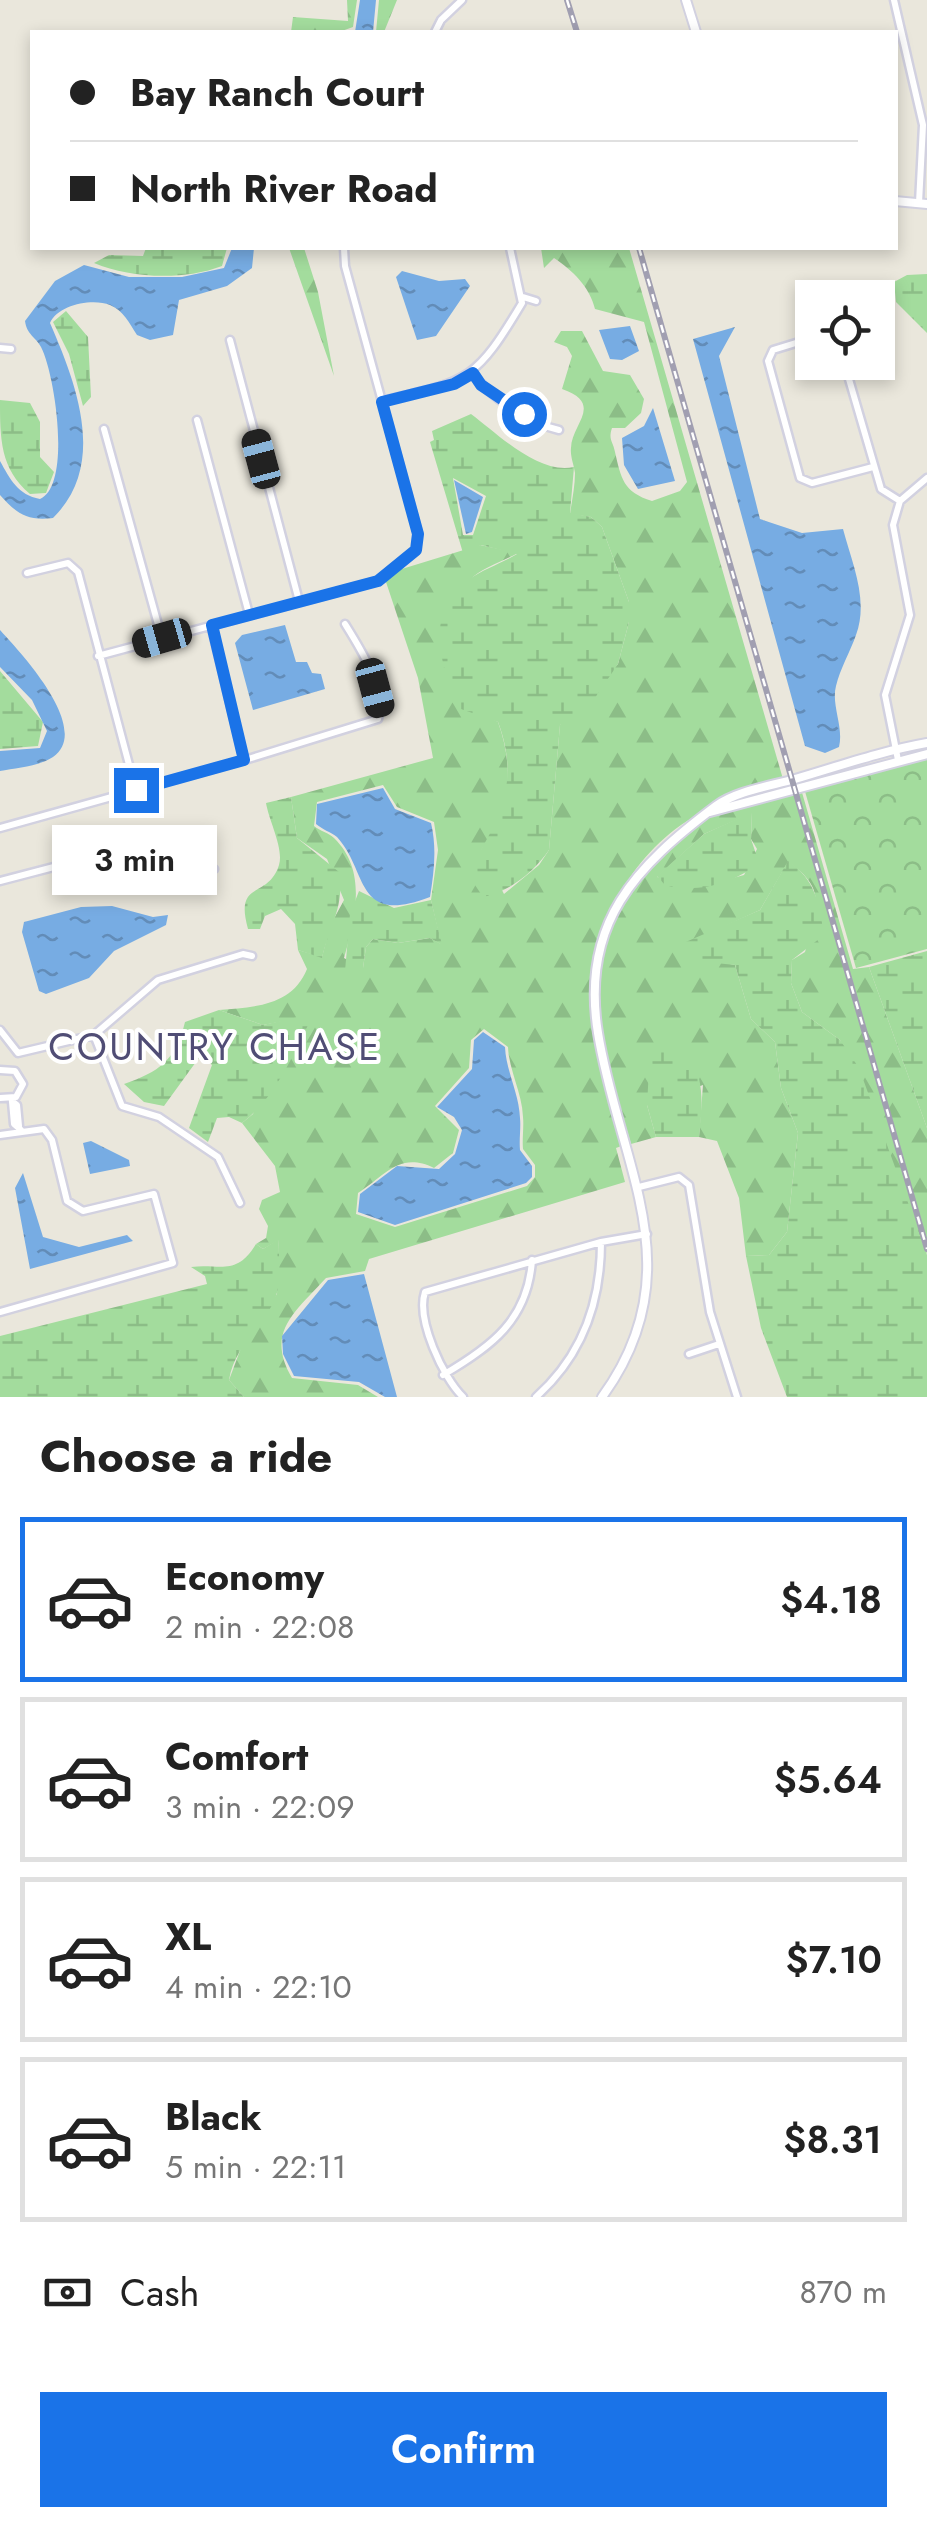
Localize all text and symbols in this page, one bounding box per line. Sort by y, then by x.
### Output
text: Bay Ranch Court [130,65,424,120]
text: North River Road [130,161,438,216]
map controls [795,280,895,380]
button: locate [795,280,895,380]
route start [502,392,547,437]
car [239,426,283,492]
car [129,615,195,661]
car [353,655,397,721]
route end [114,768,159,813]
callout: 3 min [54,825,218,895]
text: 3 min [94,837,175,883]
district label: COUNTRY CHASE [48,1019,382,1074]
text: Choose a ride [40,1424,332,1489]
text: Economy [165,1549,324,1604]
icon: car [45,1555,135,1645]
text: $4.18 [780,1572,882,1627]
text: 2 min · 22:08 [165,1604,354,1650]
text: Comfort [165,1729,308,1784]
icon: car [45,1735,135,1825]
text: $5.64 [774,1752,882,1807]
text: 3 min · 22:09 [165,1784,355,1830]
text: XL [165,1909,211,1964]
icon: car [45,1915,135,2005]
text: $7.10 [786,1932,882,1987]
text: 4 min · 22:10 [165,1964,352,2010]
text: Black [165,2089,262,2144]
icon: car [45,2095,135,2185]
text: $8.31 [783,2112,882,2167]
text: 5 min · 22:11 [165,2144,346,2190]
icon: cash [40,2265,95,2320]
text: Cash [120,2265,200,2320]
text: 870 m [799,2269,887,2315]
button: Confirm [40,2392,887,2507]

